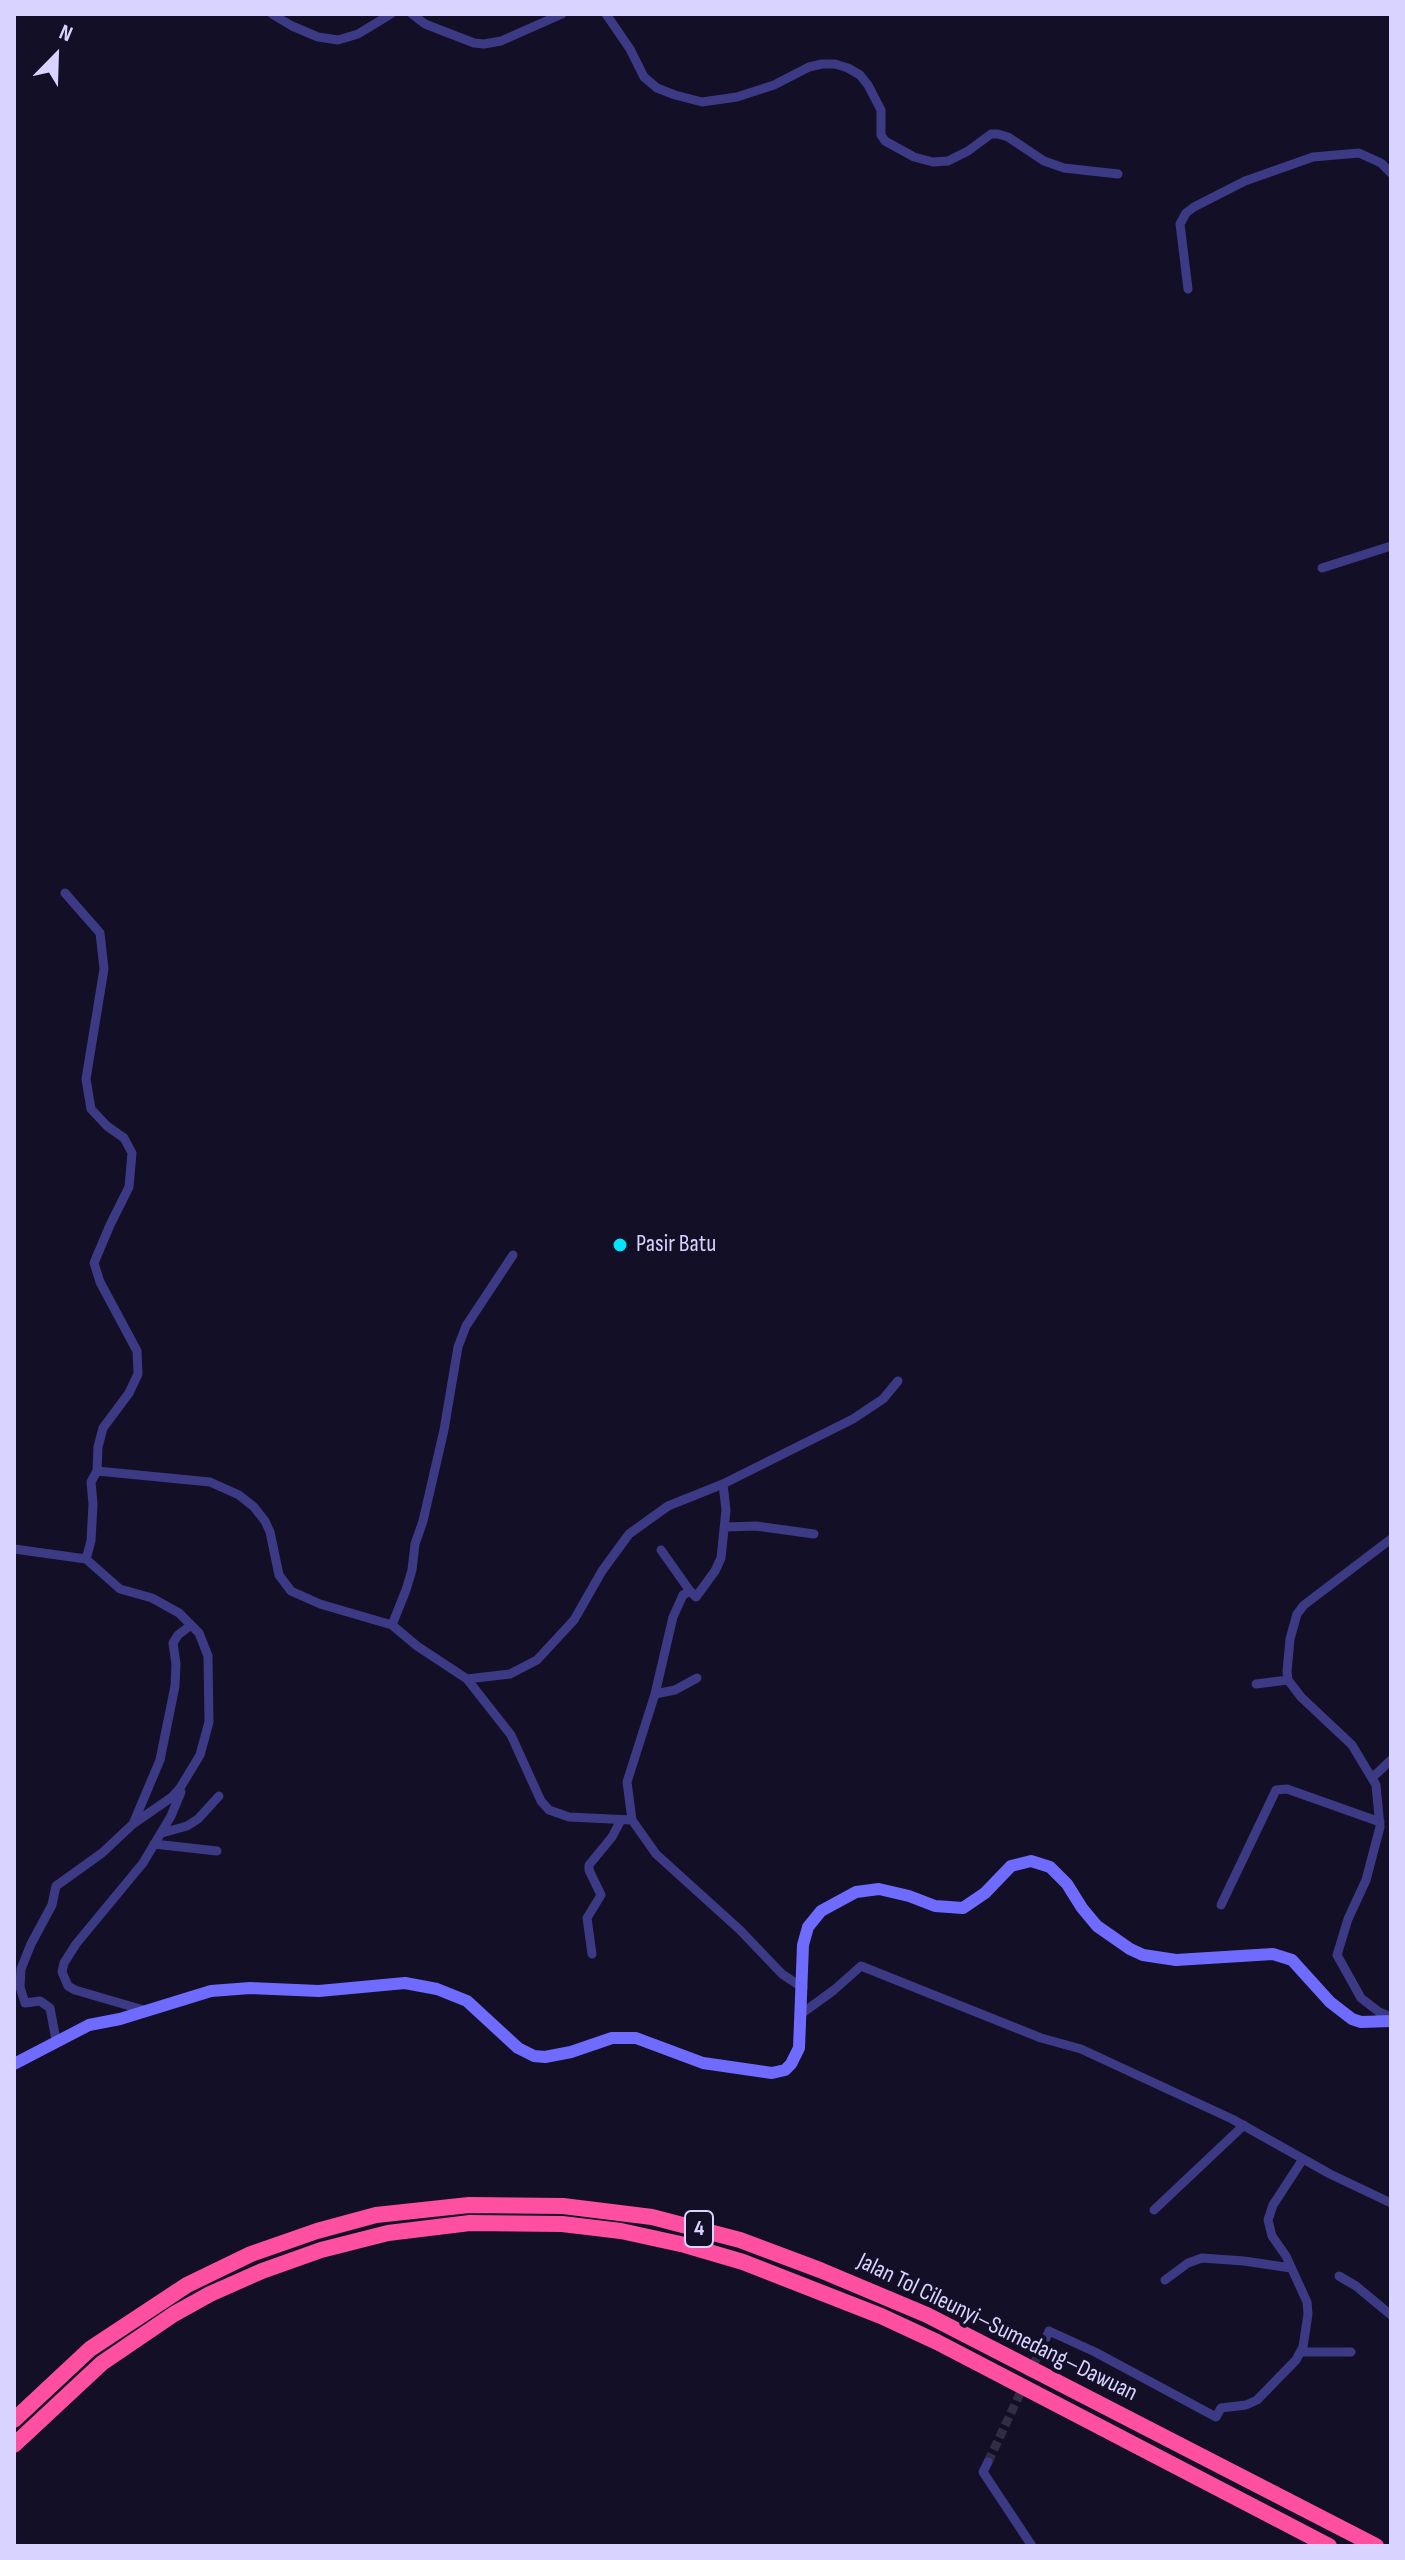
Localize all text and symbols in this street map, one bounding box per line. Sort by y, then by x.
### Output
north arrow [16,16,96,96]
text: N [55,19,76,48]
place label: Pasir Batu [636,1231,716,1259]
marker: Pasir Batu [611,1236,629,1254]
road number: 4 [685,2211,713,2247]
street label: Jalan Tol Cileunyi–Sumedang–Dawuan [852,2248,1142,2408]

